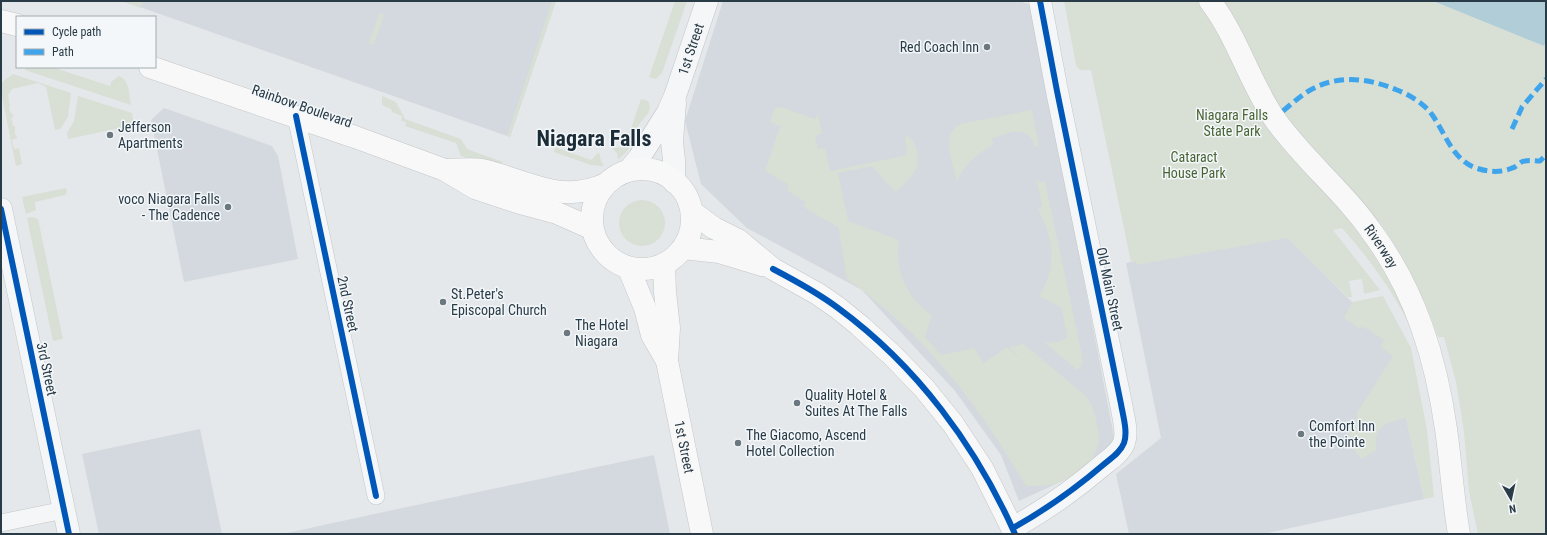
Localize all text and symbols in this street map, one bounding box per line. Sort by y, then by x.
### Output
legend [16,16,156,68]
street label: 1st Street [675,21,707,77]
text: Cycle path [52,25,102,39]
place label: Red Coach Inn [900,39,979,55]
marker: Red Coach Inn [982,42,992,52]
text: Path [52,45,74,59]
street label: Rainbow Boulevard [250,81,354,131]
park label: Niagara Falls State Park [1196,107,1268,139]
place label: Jefferson Apartments [118,119,183,151]
district label: Niagara Falls [537,126,651,151]
marker: Jefferson Apartments [105,130,115,140]
park label: Cataract House Park [1162,149,1226,181]
place label: voco Niagara Falls - The Cadence [118,191,220,223]
marker: voco Niagara Falls - The Cadence [223,202,233,212]
street label: Riverway [1361,221,1402,271]
street label: Old Main Street [1093,246,1127,332]
street label: 2nd Street [334,275,362,333]
place label: St.Peter's Episcopal Church [451,286,547,318]
marker: St.Peter's Episcopal Church [438,297,448,307]
place label: The Hotel Niagara [575,317,628,349]
marker: The Hotel Niagara [562,328,572,338]
street label: 3rd Street [34,341,60,397]
place label: Quality Hotel & Suites At The Falls [805,387,907,419]
marker: Quality Hotel & Suites At The Falls [792,398,802,408]
place label: Comfort Inn the Pointe [1309,418,1375,450]
street label: 1st Street [671,419,698,475]
place label: The Giacomo, Ascend Hotel Collection [746,427,866,459]
marker: Comfort Inn the Pointe [1296,429,1306,439]
marker: The Giacomo, Ascend Hotel Collection [733,438,743,448]
north arrow [1491,479,1531,519]
text: N [1508,501,1517,515]

